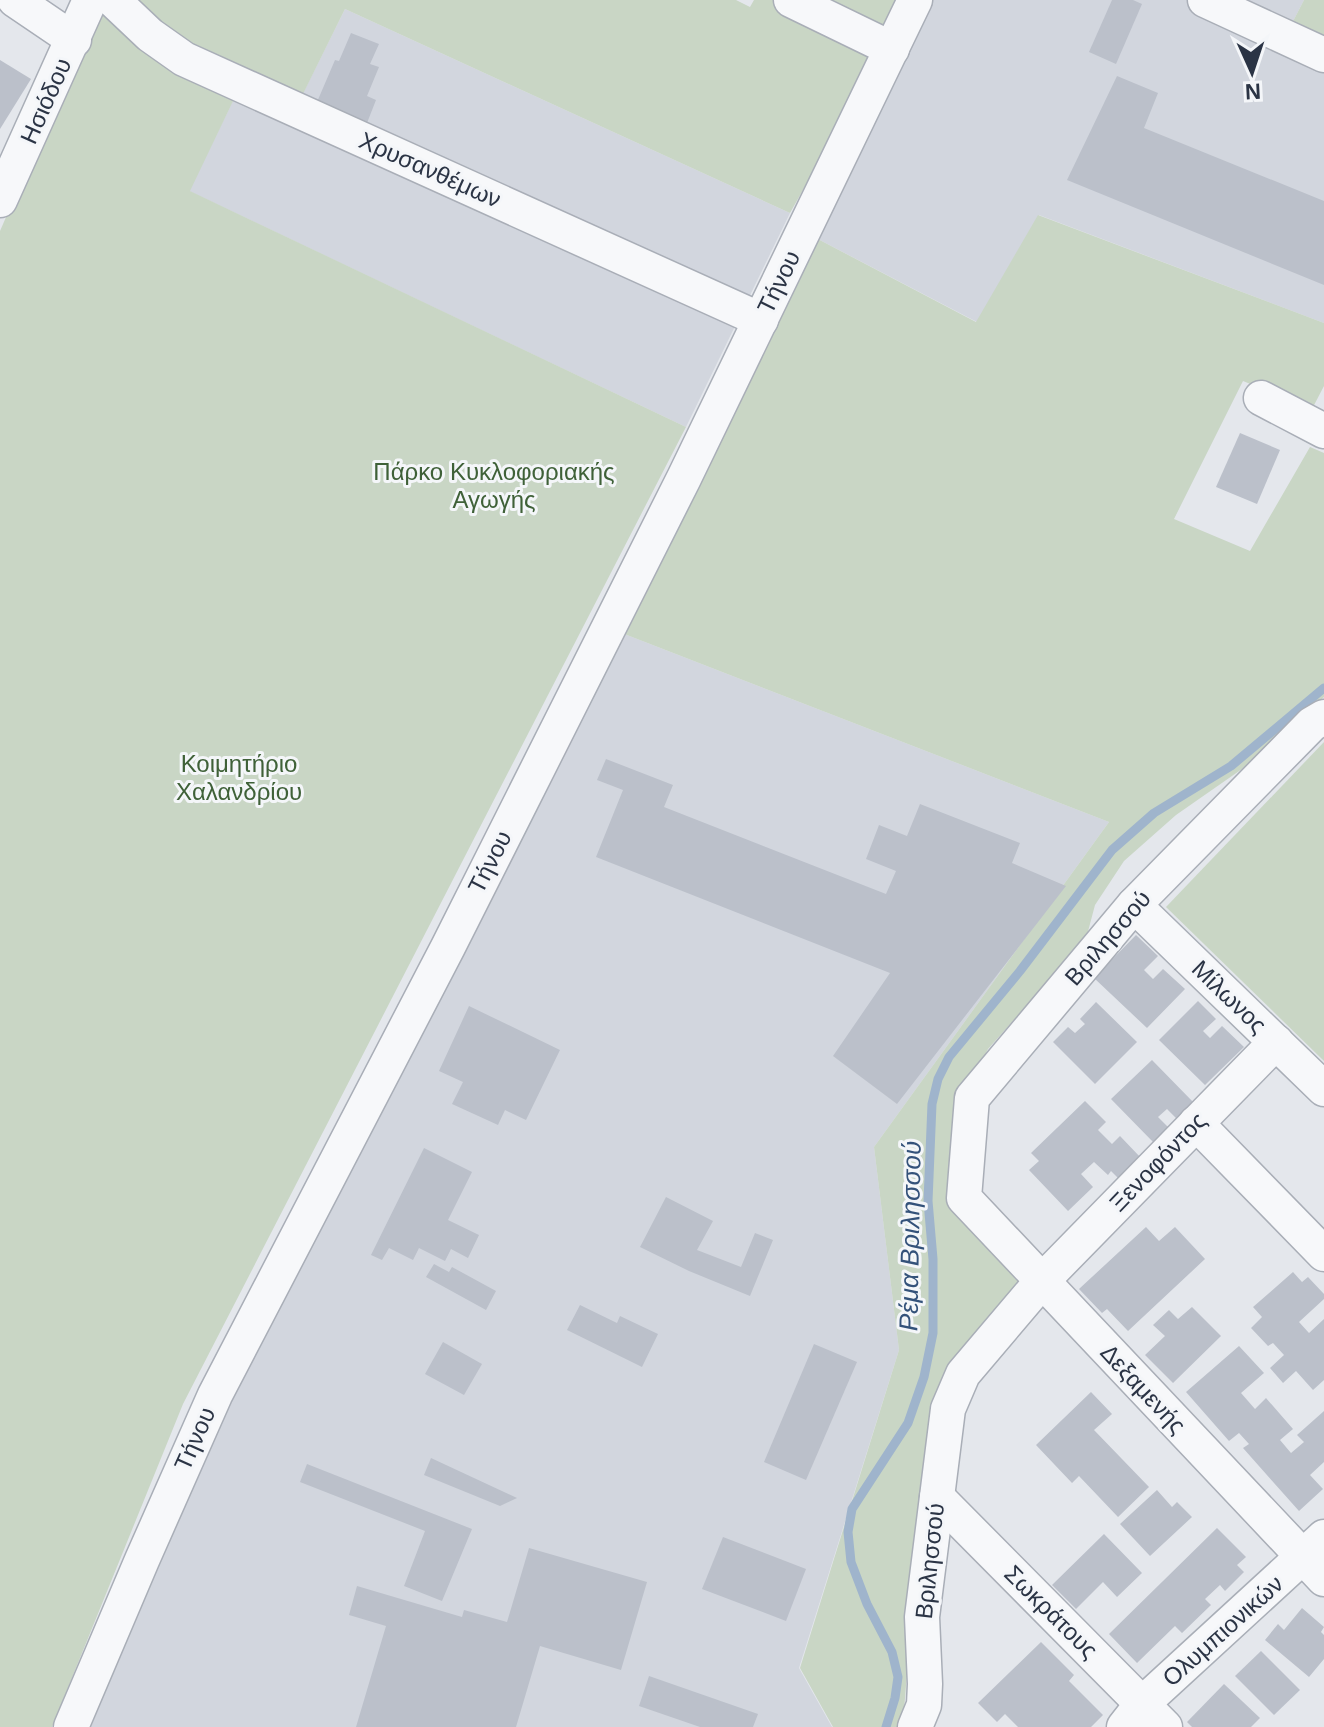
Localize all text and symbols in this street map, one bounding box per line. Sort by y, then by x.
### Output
north arrow [1212,32,1292,112]
street label: Ησιόδου [15,54,76,148]
text: N [1244,79,1262,104]
street label: Χρυσανθέμων [355,126,505,213]
street label: Τήνου [752,246,805,318]
park label: Πάρκο Κυκλοφοριακής Αγωγής [373,458,615,513]
park label: Κοιμητήριο Χαλανδρίου [176,750,302,805]
street label: Τήνου [462,826,517,898]
street label: Βριλησσού [1059,885,1156,990]
street label: Μίλωνος [1187,955,1272,1039]
street label: Ξενοφόντος [1104,1107,1211,1217]
water label: Ρέμα Βριλησσού [893,1141,927,1331]
street label: Δεξαμενής [1095,1338,1191,1439]
street label: Τήνου [169,1403,220,1475]
street label: Βριλησσού [910,1502,949,1620]
street label: Σωκράτους [999,1560,1103,1664]
street label: Ολυμπιονικών [1157,1570,1288,1692]

